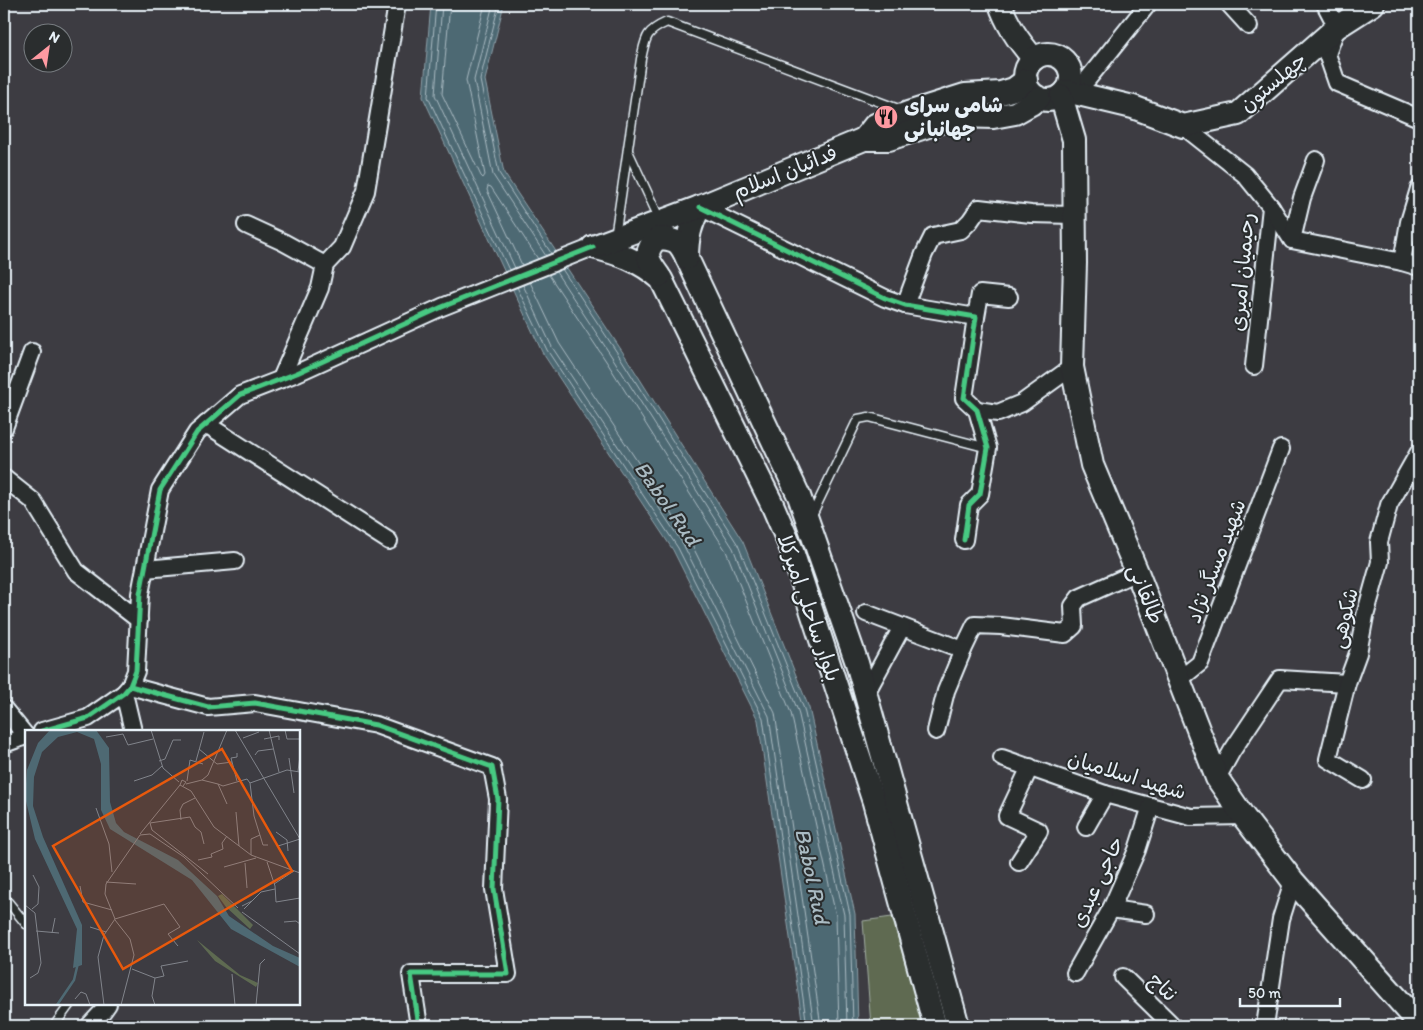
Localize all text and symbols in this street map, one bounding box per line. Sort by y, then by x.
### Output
north arrow [22,22,72,72]
text: N [46,27,63,47]
street label: چهلستون [1234,46,1313,118]
place label: شامی سرای جهانبانی [904,92,1003,142]
restaurant icon: شامی سرای جهانبانی [873,104,899,130]
street label: فدائیان اسلام [729,139,842,208]
street label: رحیمیان امیری [1224,212,1259,332]
water label: Babol Rud [629,456,708,553]
street label: شهید مسگر نژاد [1180,495,1251,626]
street label: بلوار ساحلی امیرکلا [771,531,846,685]
street label: طالقانی [1121,560,1170,628]
street label: شکوهی [1324,585,1365,651]
inset map [25,730,300,1005]
street label: شهید اسلامیان [1065,745,1189,804]
water label: Babol Rud [789,826,836,928]
street label: حاجی عبدی [1065,832,1130,932]
street label: نتاج [1142,967,1183,1008]
scale bar [1240,975,1340,1007]
text: 50 m [1248,984,1281,1002]

